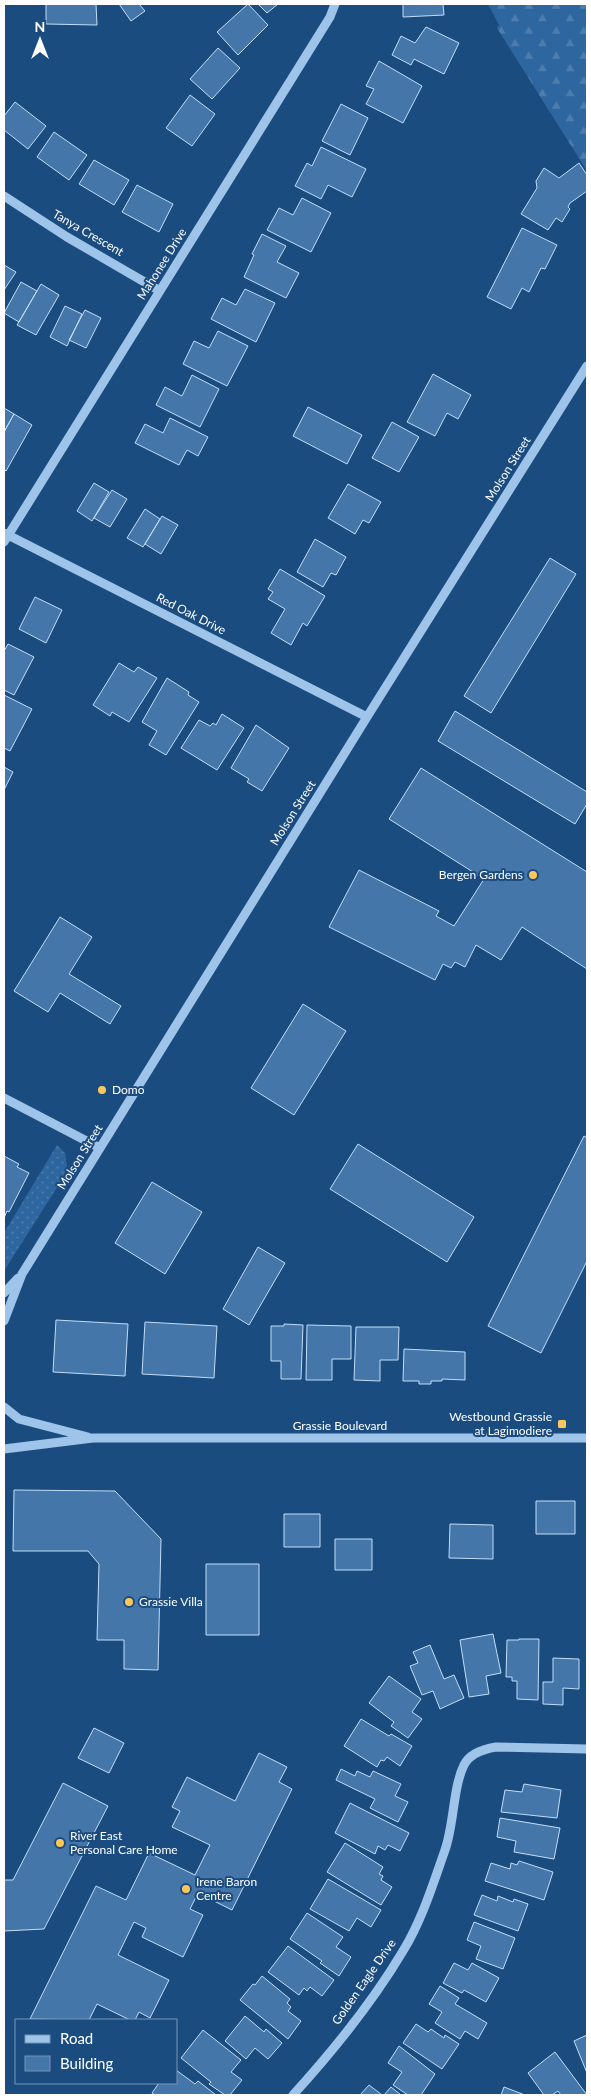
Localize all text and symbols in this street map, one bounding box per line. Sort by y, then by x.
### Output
north arrow [15,15,65,65]
text: N [35,18,45,35]
street label: Tanya Crescent [50,206,127,259]
street label: Mahonee Drive [134,225,190,302]
street label: Molson Street [482,433,534,504]
street label: Red Oak Drive [154,590,229,638]
street label: Molson Street [267,777,319,848]
place label: Bergen Gardens [439,867,523,882]
marker: Bergen Gardens [527,869,539,881]
place label: Domo [112,1082,145,1097]
marker: Domo [96,1084,108,1096]
street label: Molson Street [54,1121,106,1192]
place label: Westbound Grassie at Lagimodiere [449,1409,552,1438]
street label: Grassie Boulevard [293,1418,387,1433]
marker: Westbound Grassie at Lagimodiere [556,1418,568,1430]
place label: Grassie Villa [139,1594,203,1609]
marker: Grassie Villa [123,1596,135,1608]
place label: River East Personal Care Home [70,1828,178,1857]
marker: River East Personal Care Home [54,1837,66,1849]
place label: Irene Baron Centre [196,1874,257,1903]
marker: Irene Baron Centre [180,1883,192,1895]
street label: Golden Eagle Drive [328,1936,399,2027]
legend [15,2019,178,2084]
text: Road [60,2029,93,2047]
text: Building [60,2054,113,2072]

